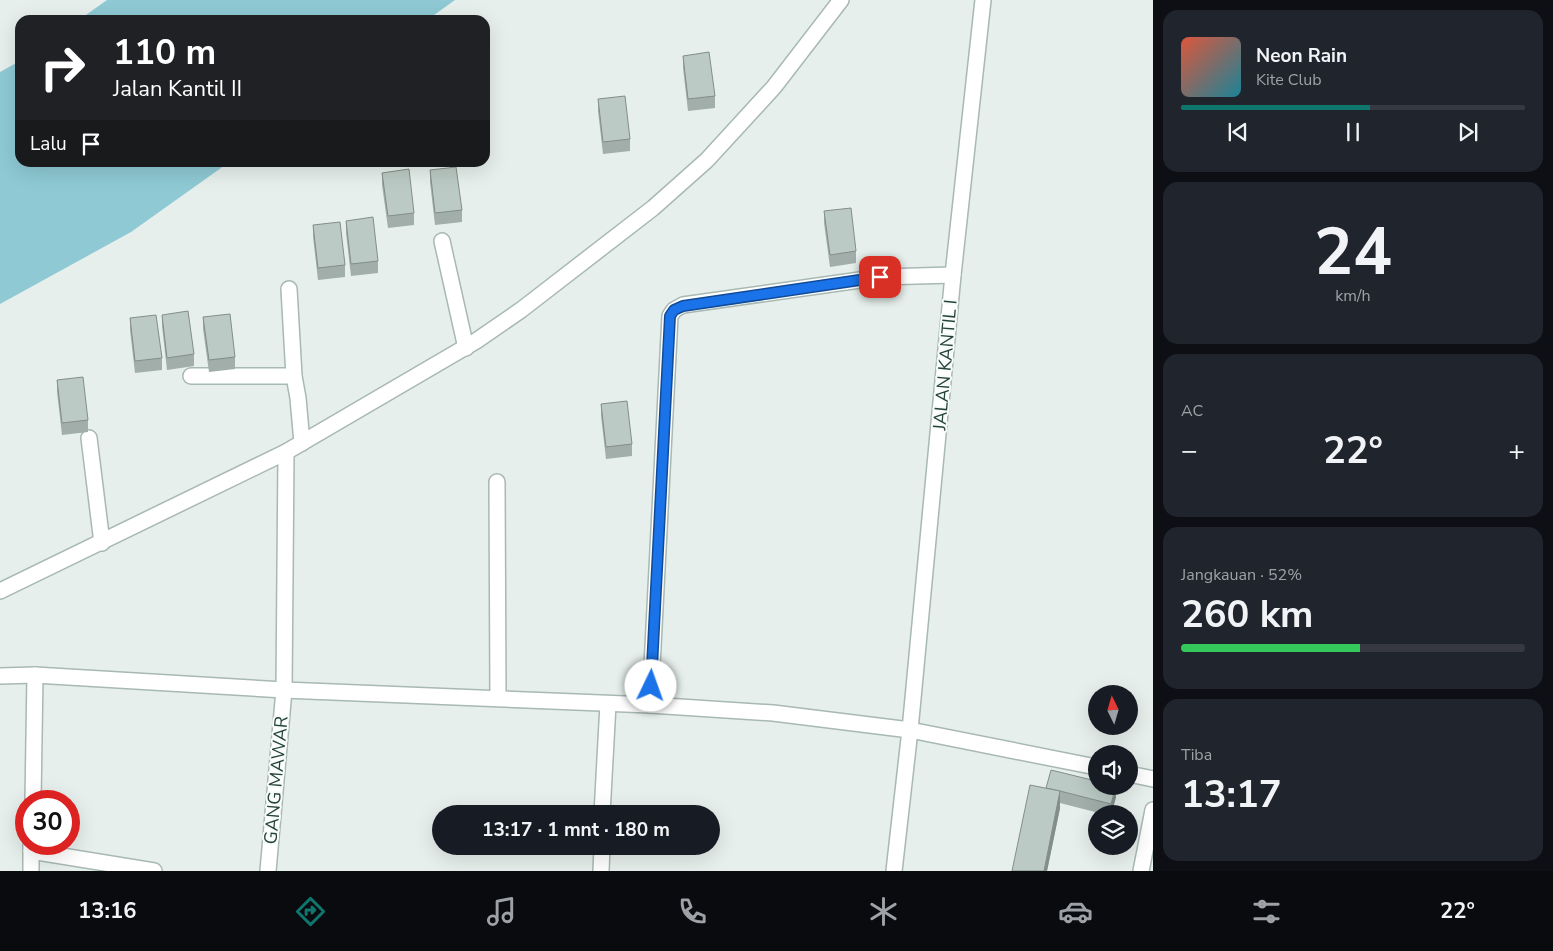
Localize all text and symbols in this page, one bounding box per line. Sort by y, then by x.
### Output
text: 110 m [113,29,216,76]
icon: right [30,35,95,100]
text: Neon Rain [1256,43,1347,69]
text: Kite Club [1256,69,1322,91]
text: Jalan Kantil II [113,74,242,104]
icon: previous [1224,118,1252,146]
icon: pause [1339,118,1367,146]
icon: next [1454,118,1482,146]
icon: arrive [77,130,105,158]
text: Lalu [30,131,67,157]
text: 24 [1314,208,1392,297]
pin [859,256,901,298]
icon: arrive [866,263,894,291]
text: km/h [1335,285,1371,307]
street label: JALAN KANTIL I [927,299,963,432]
text: AC [1181,400,1203,422]
text: 22° [1323,425,1383,476]
text: − [1181,432,1198,470]
text: + [1508,432,1525,470]
text: Jangkauan · 52% [1181,564,1302,586]
text: 260 km [1181,589,1313,640]
position arrow [624,659,676,711]
north arrow [1088,685,1138,735]
map controls [1088,685,1138,855]
street label: GANG MAWAR [258,715,294,845]
text: Tiba [1181,744,1212,766]
button: sound [1088,745,1138,795]
text: 13:17 [1181,769,1282,820]
speed limit sign: 30 [15,790,80,855]
button: layers [1088,805,1138,855]
text: 13:17 · 1 mnt · 180 m [482,817,670,843]
icon: directions [293,894,328,929]
icon: music [484,894,519,929]
icon: phone [675,894,710,929]
icon: climate [866,894,901,929]
icon: car [1058,894,1093,929]
icon: filters [1249,894,1284,929]
text: 13:16 [78,896,136,926]
text: 22° [1440,896,1475,926]

